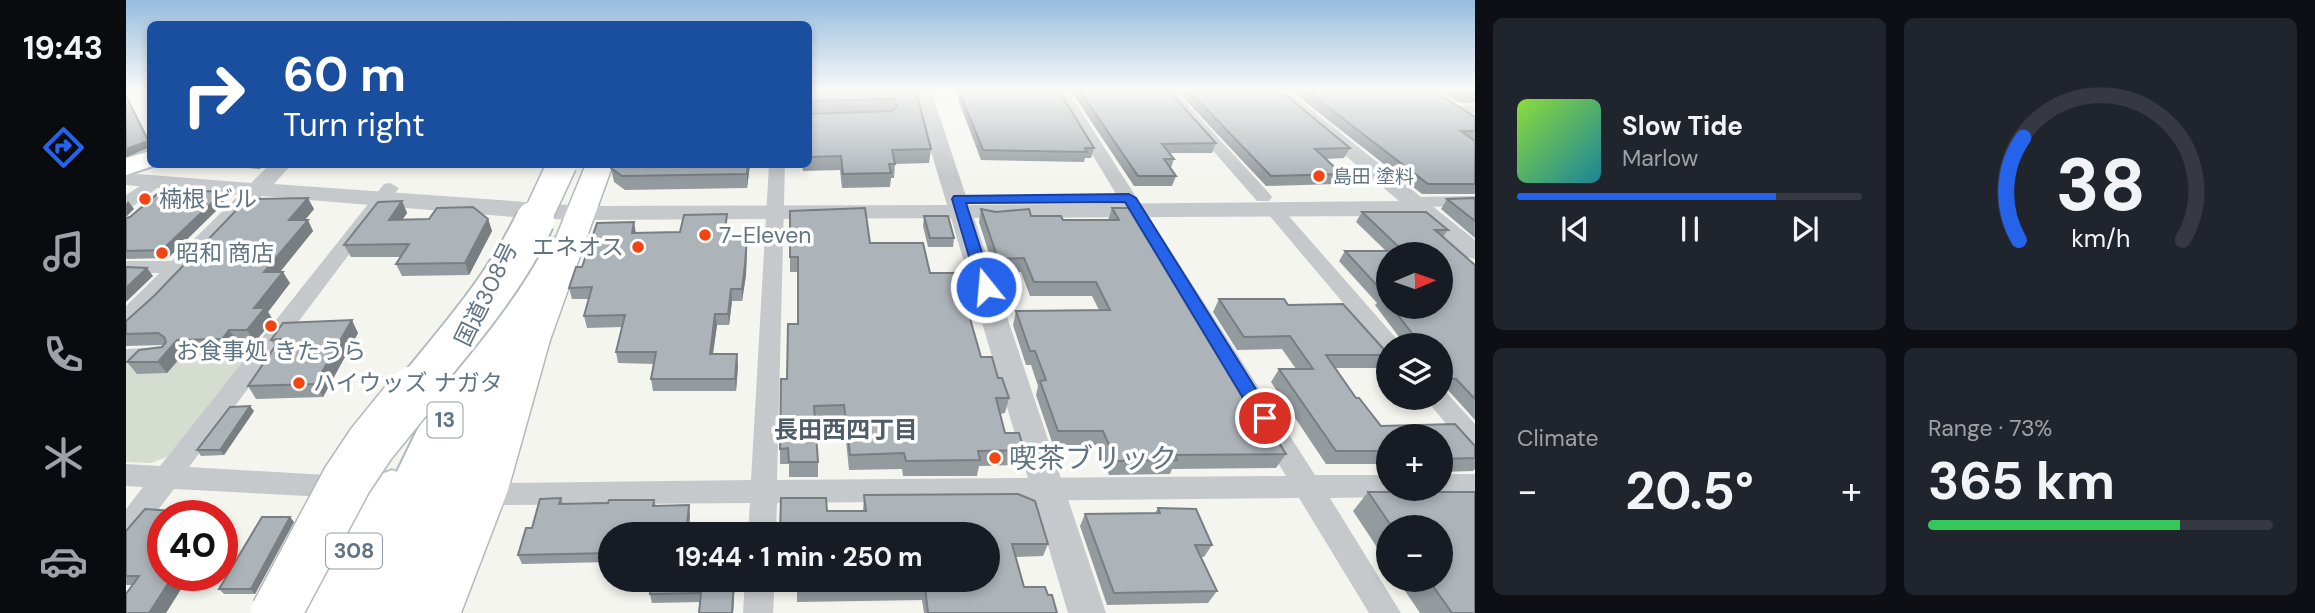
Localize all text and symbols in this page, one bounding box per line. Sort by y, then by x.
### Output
text: 19:43 [23,27,103,69]
text: 60 m [283,42,406,106]
icon: right [168,49,259,140]
text: Turn right [283,104,425,146]
text: Slow Tide [1622,109,1743,143]
icon: directions [39,123,88,172]
text: 38 [2056,138,2145,233]
text: Marlow [1622,143,1698,173]
place label: 島田 塗料 [1333,164,1414,189]
marker: 島田 塗料 [1311,168,1327,184]
place label: 楠根 ビル [159,184,257,214]
marker: 楠根 ビル [137,191,153,207]
icon: previous [1556,210,1594,248]
icon: pause [1671,210,1709,248]
icon: next [1786,210,1824,248]
place label: 7-Eleven [719,220,811,250]
text: km/h [2071,222,2130,255]
icon: music [39,227,88,276]
marker: 7-Eleven [697,227,713,243]
place label: エネオス [532,232,624,262]
street label: 国道308号 [448,237,524,351]
place label: 昭和 商店 [176,238,274,268]
marker: エネオス [630,239,646,255]
north arrow [1376,242,1452,318]
map controls [1376,242,1453,592]
marker: 昭和 商店 [154,245,170,261]
position arrow [949,250,1023,324]
marker: お食事処 きたうら [263,318,279,334]
icon: phone [39,330,88,379]
button: layers [1376,333,1453,410]
place label: お食事処 きたうら [176,336,366,366]
place label: ハイウッズ ナガタ [313,368,503,398]
marker: ハイウッズ ナガタ [291,375,307,391]
pin [1235,388,1295,448]
icon: arrive [1246,399,1284,437]
road number: 13 [428,402,462,438]
text: Range · 73% [1928,413,2052,443]
district label: 長田西四丁目 [774,414,918,445]
text: Climate [1517,423,1599,453]
button: + [1376,424,1453,501]
icon: climate [39,433,88,482]
place label: 喫茶ブリック [1009,440,1177,477]
text: 365 km [1928,447,2115,515]
marker: 喫茶ブリック [987,450,1003,466]
text: 20.5° [1625,457,1754,525]
text: − [1517,466,1538,516]
text: + [1841,466,1862,516]
speed limit sign: 40 [147,500,238,591]
button: − [1376,515,1453,592]
road number: 308 [326,534,382,568]
icon: car [39,537,88,586]
text: 19:44 · 1 min · 250 m [675,540,923,574]

